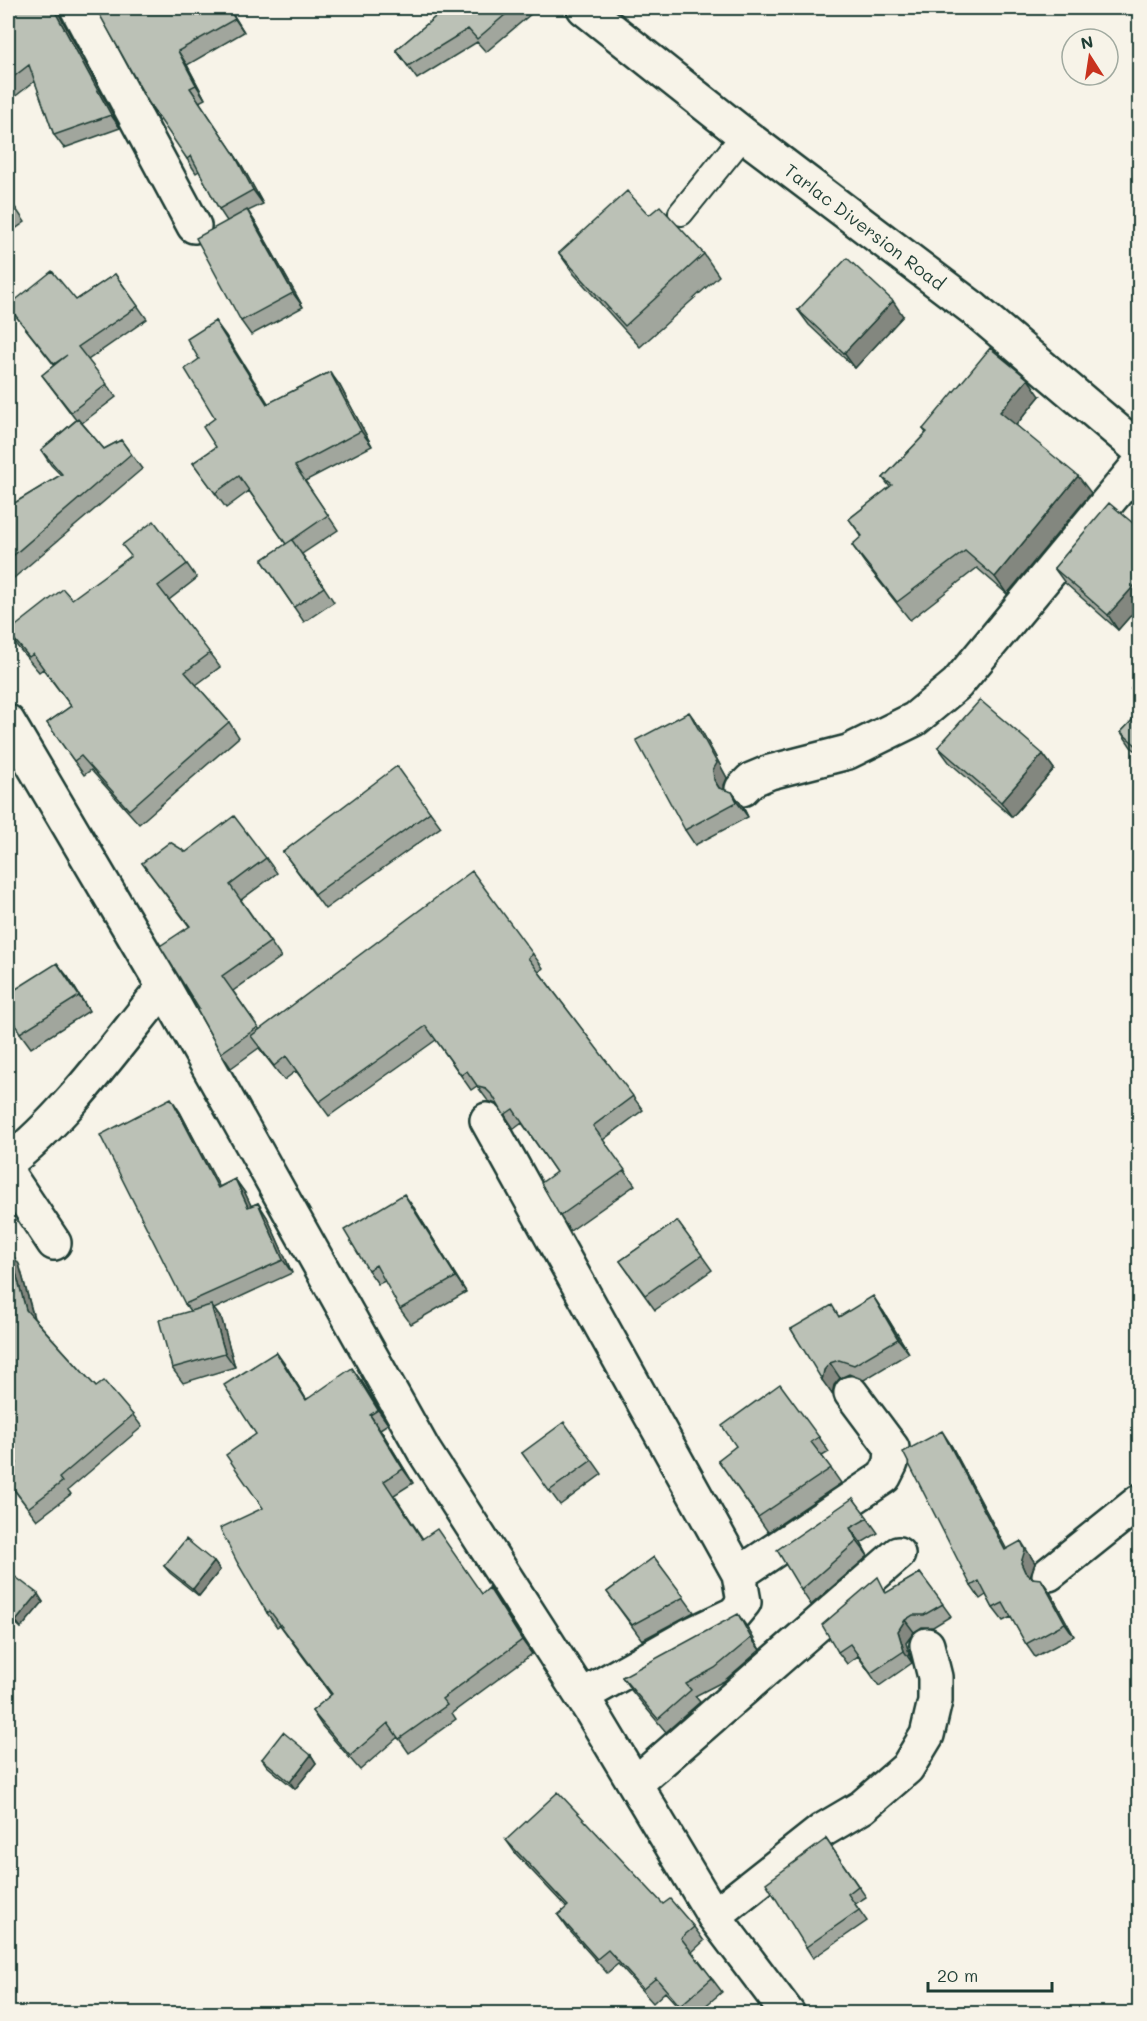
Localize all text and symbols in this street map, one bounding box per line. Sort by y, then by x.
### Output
north arrow [1060,27,1120,87]
text: N [1079,30,1095,53]
street label: Tarlac Diversion Road [780,158,950,295]
scale bar [928,1955,1052,1993]
text: 20 m [937,1963,978,1987]

